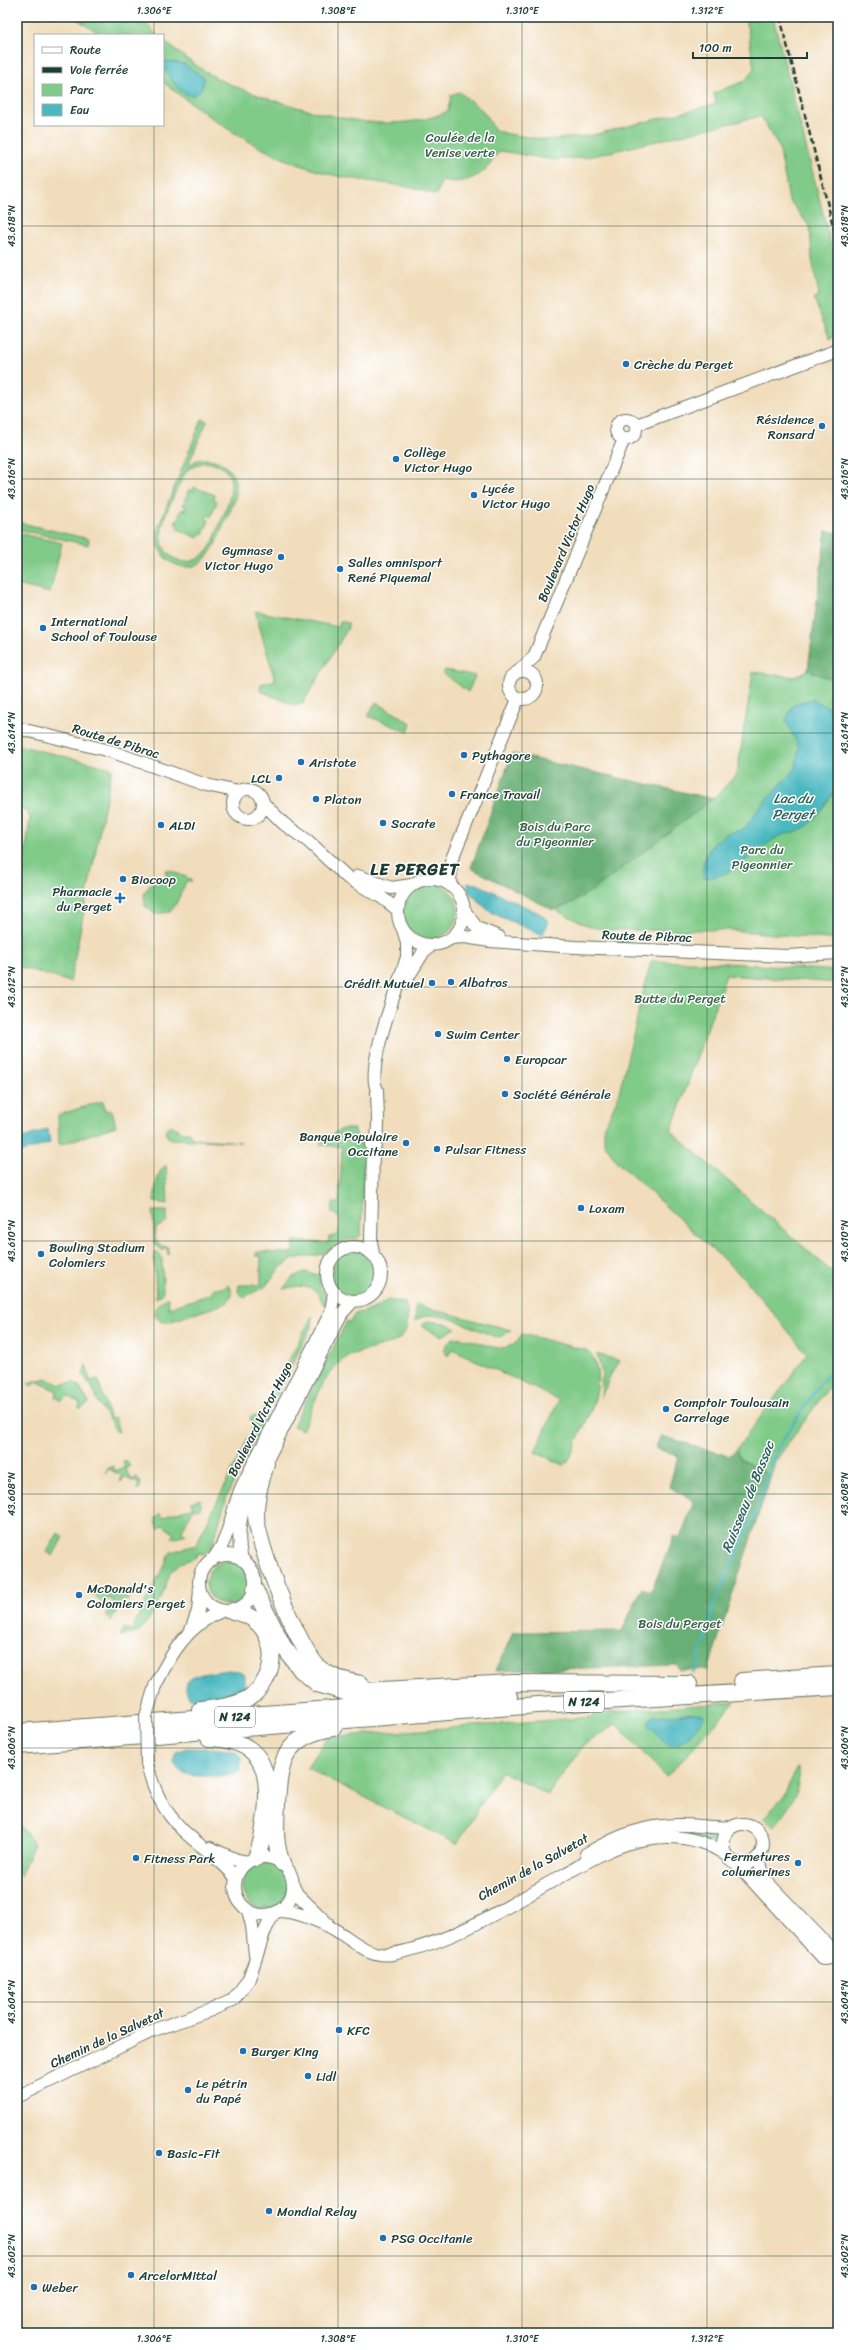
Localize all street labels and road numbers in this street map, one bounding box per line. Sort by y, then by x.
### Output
street label: Boulevard Victor Hugo [531,480,601,606]
street label: Route de Pibrac [69,717,163,765]
street label: Route de Pibrac [601,923,693,949]
street label: Boulevard Victor Hugo [221,1357,299,1481]
road number: N 124 [564,1692,604,1712]
road number: N 124 [215,1707,255,1727]
street label: Chemin de la Salvetat [473,1827,593,1907]
street label: Chemin de la Salvetat [46,2001,169,2075]

